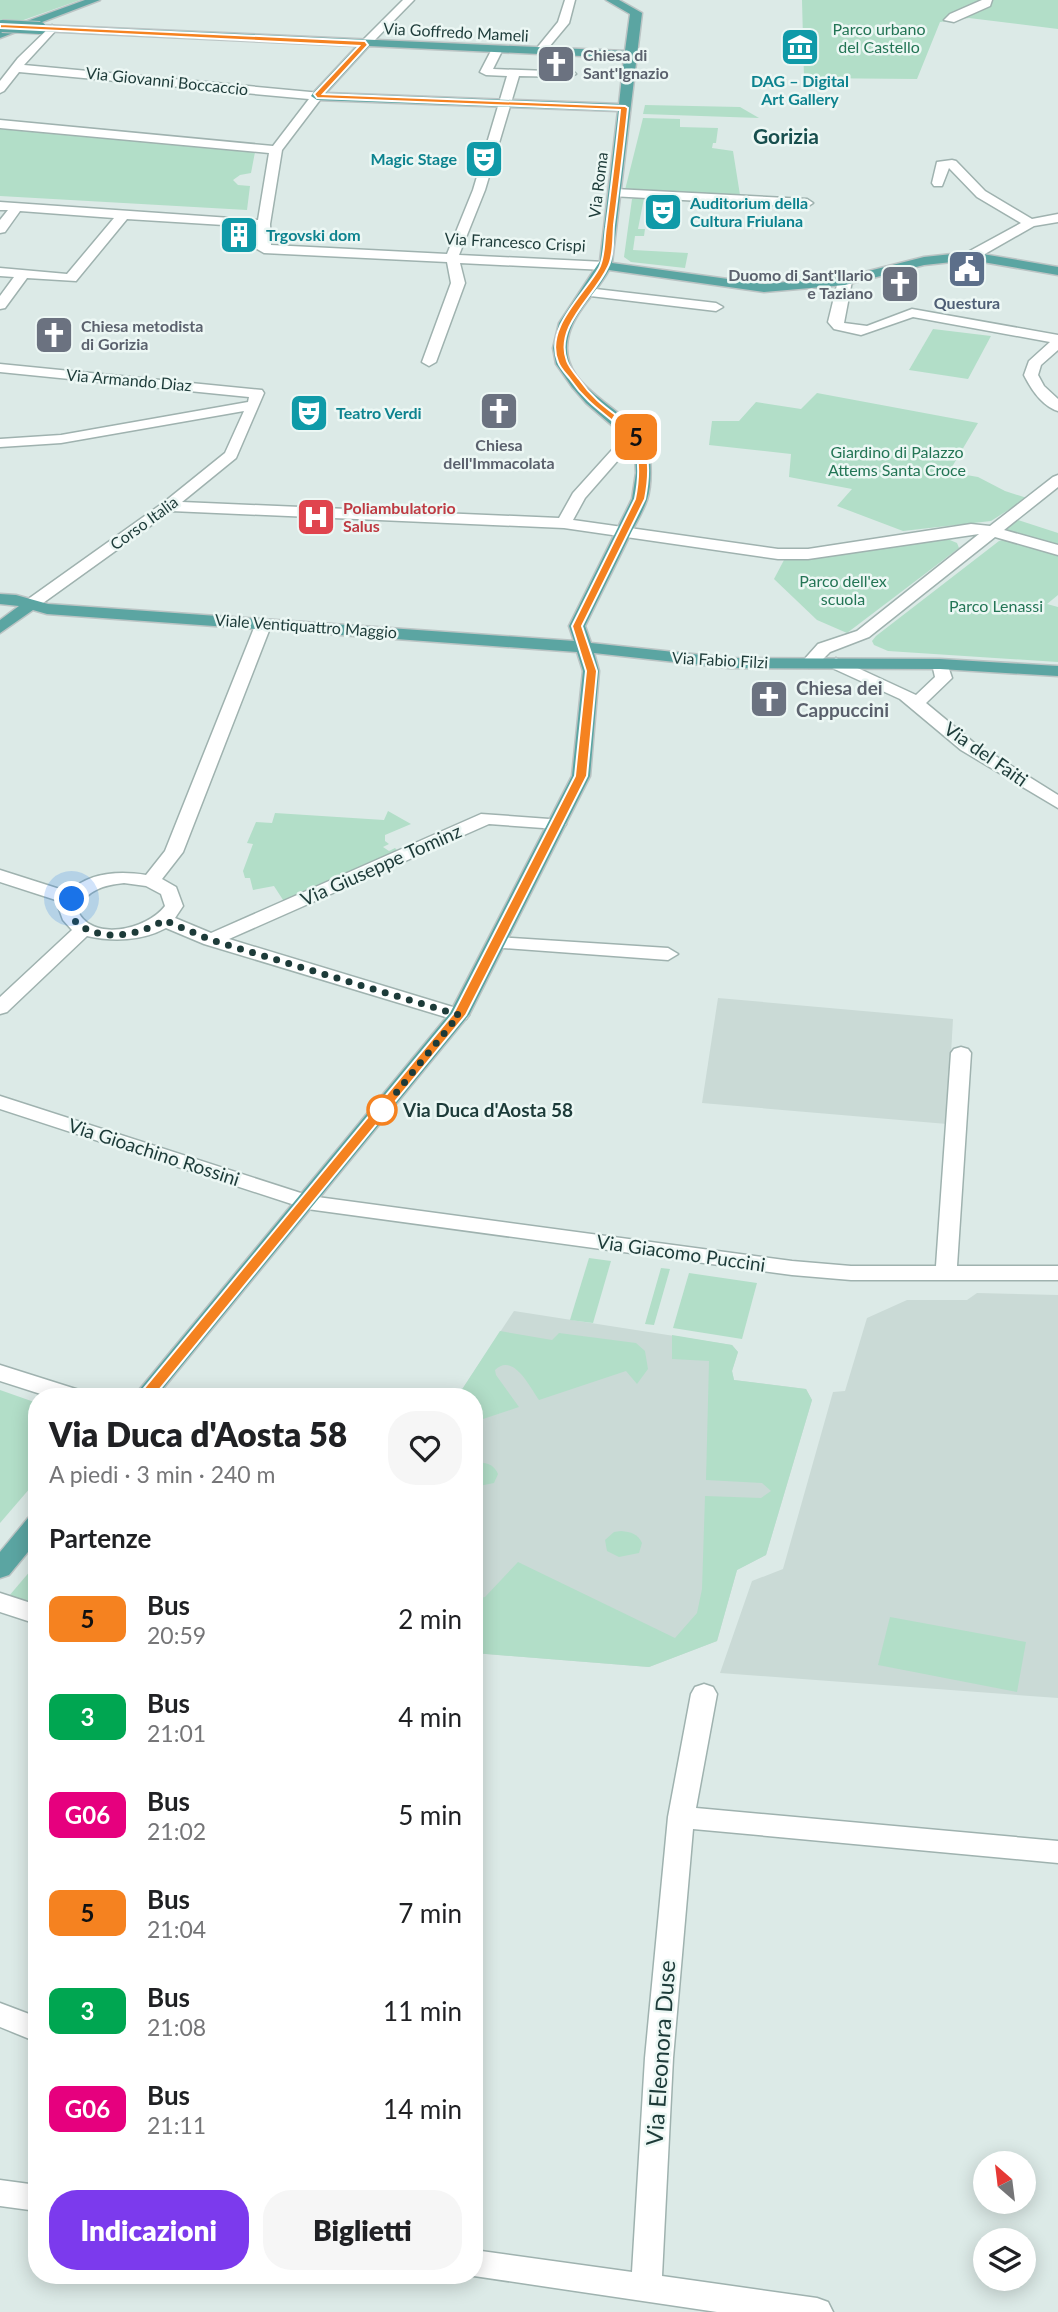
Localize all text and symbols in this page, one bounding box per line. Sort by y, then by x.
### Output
street label: Via Goffredo Mameli [383,18,529,45]
park label: Parco urbano del Castello [832,19,926,56]
museum icon: DAG – Digital Art Gallery [779,26,821,68]
church icon: Chiesa di Sant'Ignazio [535,43,577,85]
place label: Chiesa di Sant'Ignazio [583,45,669,82]
street label: Via Giovanni Boccaccio [85,63,249,98]
place label: DAG – Digital Art Gallery [751,71,849,108]
district label: Gorizia [753,123,819,148]
theatre icon: Magic Stage [463,138,505,180]
place label: Magic Stage [371,149,457,168]
street label: Via Roma [584,151,611,219]
theatre icon: Auditorium della Cultura Friulana [642,191,684,233]
place label: Auditorium della Cultura Friulana [689,193,808,230]
building icon: Trgovski dom [218,214,260,256]
place label: Trgovski dom [266,225,361,244]
street label: Via Francesco Crispi [444,228,586,255]
public building icon: Questura [946,248,988,290]
church icon: Duomo di Sant'Ilario e Taziano [879,263,921,305]
place label: Duomo di Sant'Ilario e Taziano [728,265,873,302]
place label: Questura [934,293,1000,312]
church icon: Chiesa metodista di Gorizia [33,314,75,356]
place label: Chiesa metodista di Gorizia [81,316,203,353]
street label: Via Armando Diaz [65,365,193,394]
church icon: Chiesa dell'Immacolata [478,390,520,432]
theatre icon: Teatro Verdi [288,392,330,434]
place label: Teatro Verdi [336,403,422,422]
line badge: 5 [613,414,659,460]
text: 5 [629,422,643,451]
place label: Chiesa dell'Immacolata [443,435,555,472]
park label: Giardino di Palazzo Attems Santa Croce [828,442,966,479]
street label: Corso Italia [106,492,181,553]
hospital icon: Poliambulatorio Salus [295,496,337,538]
place label: Poliambulatorio Salus [343,498,456,535]
park label: Parco dell'ex scuola [799,571,887,608]
park label: Parco Lenassi [949,596,1043,615]
street label: Viale Ventiquattro Maggio [214,610,398,641]
street label: Via Fabio Filzi [671,647,769,672]
place label: Chiesa dei Cappuccini [796,676,889,721]
church icon: Chiesa dei Cappuccini [748,678,790,720]
street label: Via del Faiti [940,716,1033,791]
street label: Via Giuseppe Tominz [297,819,465,910]
your location [54,881,89,916]
marker: Via Duca d'Aosta 58 [367,1095,397,1125]
place label: Via Duca d'Aosta 58 [402,1098,573,1121]
street label: Via Gioachino Rossini [65,1113,243,1190]
street label: Via Giacomo Puccini [595,1229,767,1276]
button: heart [388,1411,462,1485]
text: Via Duca d'Aosta 58 [49,1414,347,1454]
text: A piedi · 3 min · 240 m [49,1460,275,1488]
text: Partenze [49,1522,151,1554]
text: Bus [147,1589,190,1621]
text: 2 min [398,1603,462,1635]
text: 5 [81,1604,94,1633]
text: 20:59 [147,1621,206,1649]
text: Bus [147,1687,190,1719]
text: 4 min [398,1701,462,1733]
text: 3 [81,1702,94,1731]
text: 21:01 [147,1719,206,1747]
text: Bus [147,1785,190,1817]
text: 5 min [398,1799,462,1831]
text: G06 [65,1800,110,1829]
text: 21:02 [147,1817,206,1845]
text: Bus [147,1883,190,1915]
text: 7 min [398,1897,462,1929]
text: 5 [81,1898,94,1927]
text: 21:04 [147,1915,206,1943]
street label: Via Eleonora Duse [640,1959,680,2147]
text: Bus [147,1981,190,2013]
text: 11 min [383,1995,462,2027]
text: 3 [81,1996,94,2025]
text: 21:08 [147,2013,206,2041]
text: Bus [147,2079,190,2111]
text: 14 min [383,2093,462,2125]
text: G06 [65,2094,110,2123]
text: 21:11 [147,2111,206,2139]
north arrow [973,2151,1036,2214]
map controls [973,2151,1036,2291]
button: Indicazioni [49,2190,249,2270]
button: Biglietti [263,2190,462,2270]
button: layers [973,2228,1036,2291]

